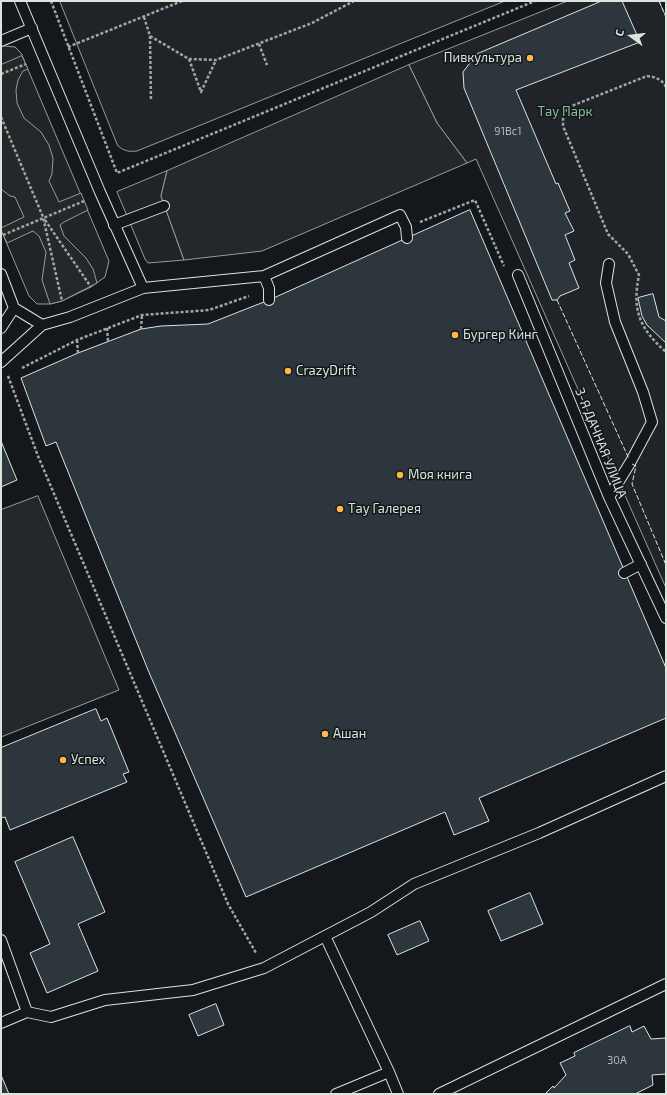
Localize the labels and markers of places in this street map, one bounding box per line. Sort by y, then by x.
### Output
place label: Пивкультура [444,50,522,66]
marker: Пивкультура [525,53,535,63]
place label: Бургер Кинг [463,327,538,343]
marker: Бургер Кинг [450,330,460,340]
place label: CrazyDrift [296,363,356,379]
marker: CrazyDrift [283,366,293,376]
place label: Моя книга [408,467,472,483]
marker: Моя книга [395,470,405,480]
place label: Тау Галерея [348,501,421,517]
marker: Тау Галерея [335,504,345,514]
place label: Ашан [333,726,366,742]
marker: Ашан [320,729,330,739]
place label: Успех [71,752,105,768]
marker: Успех [58,755,68,765]

